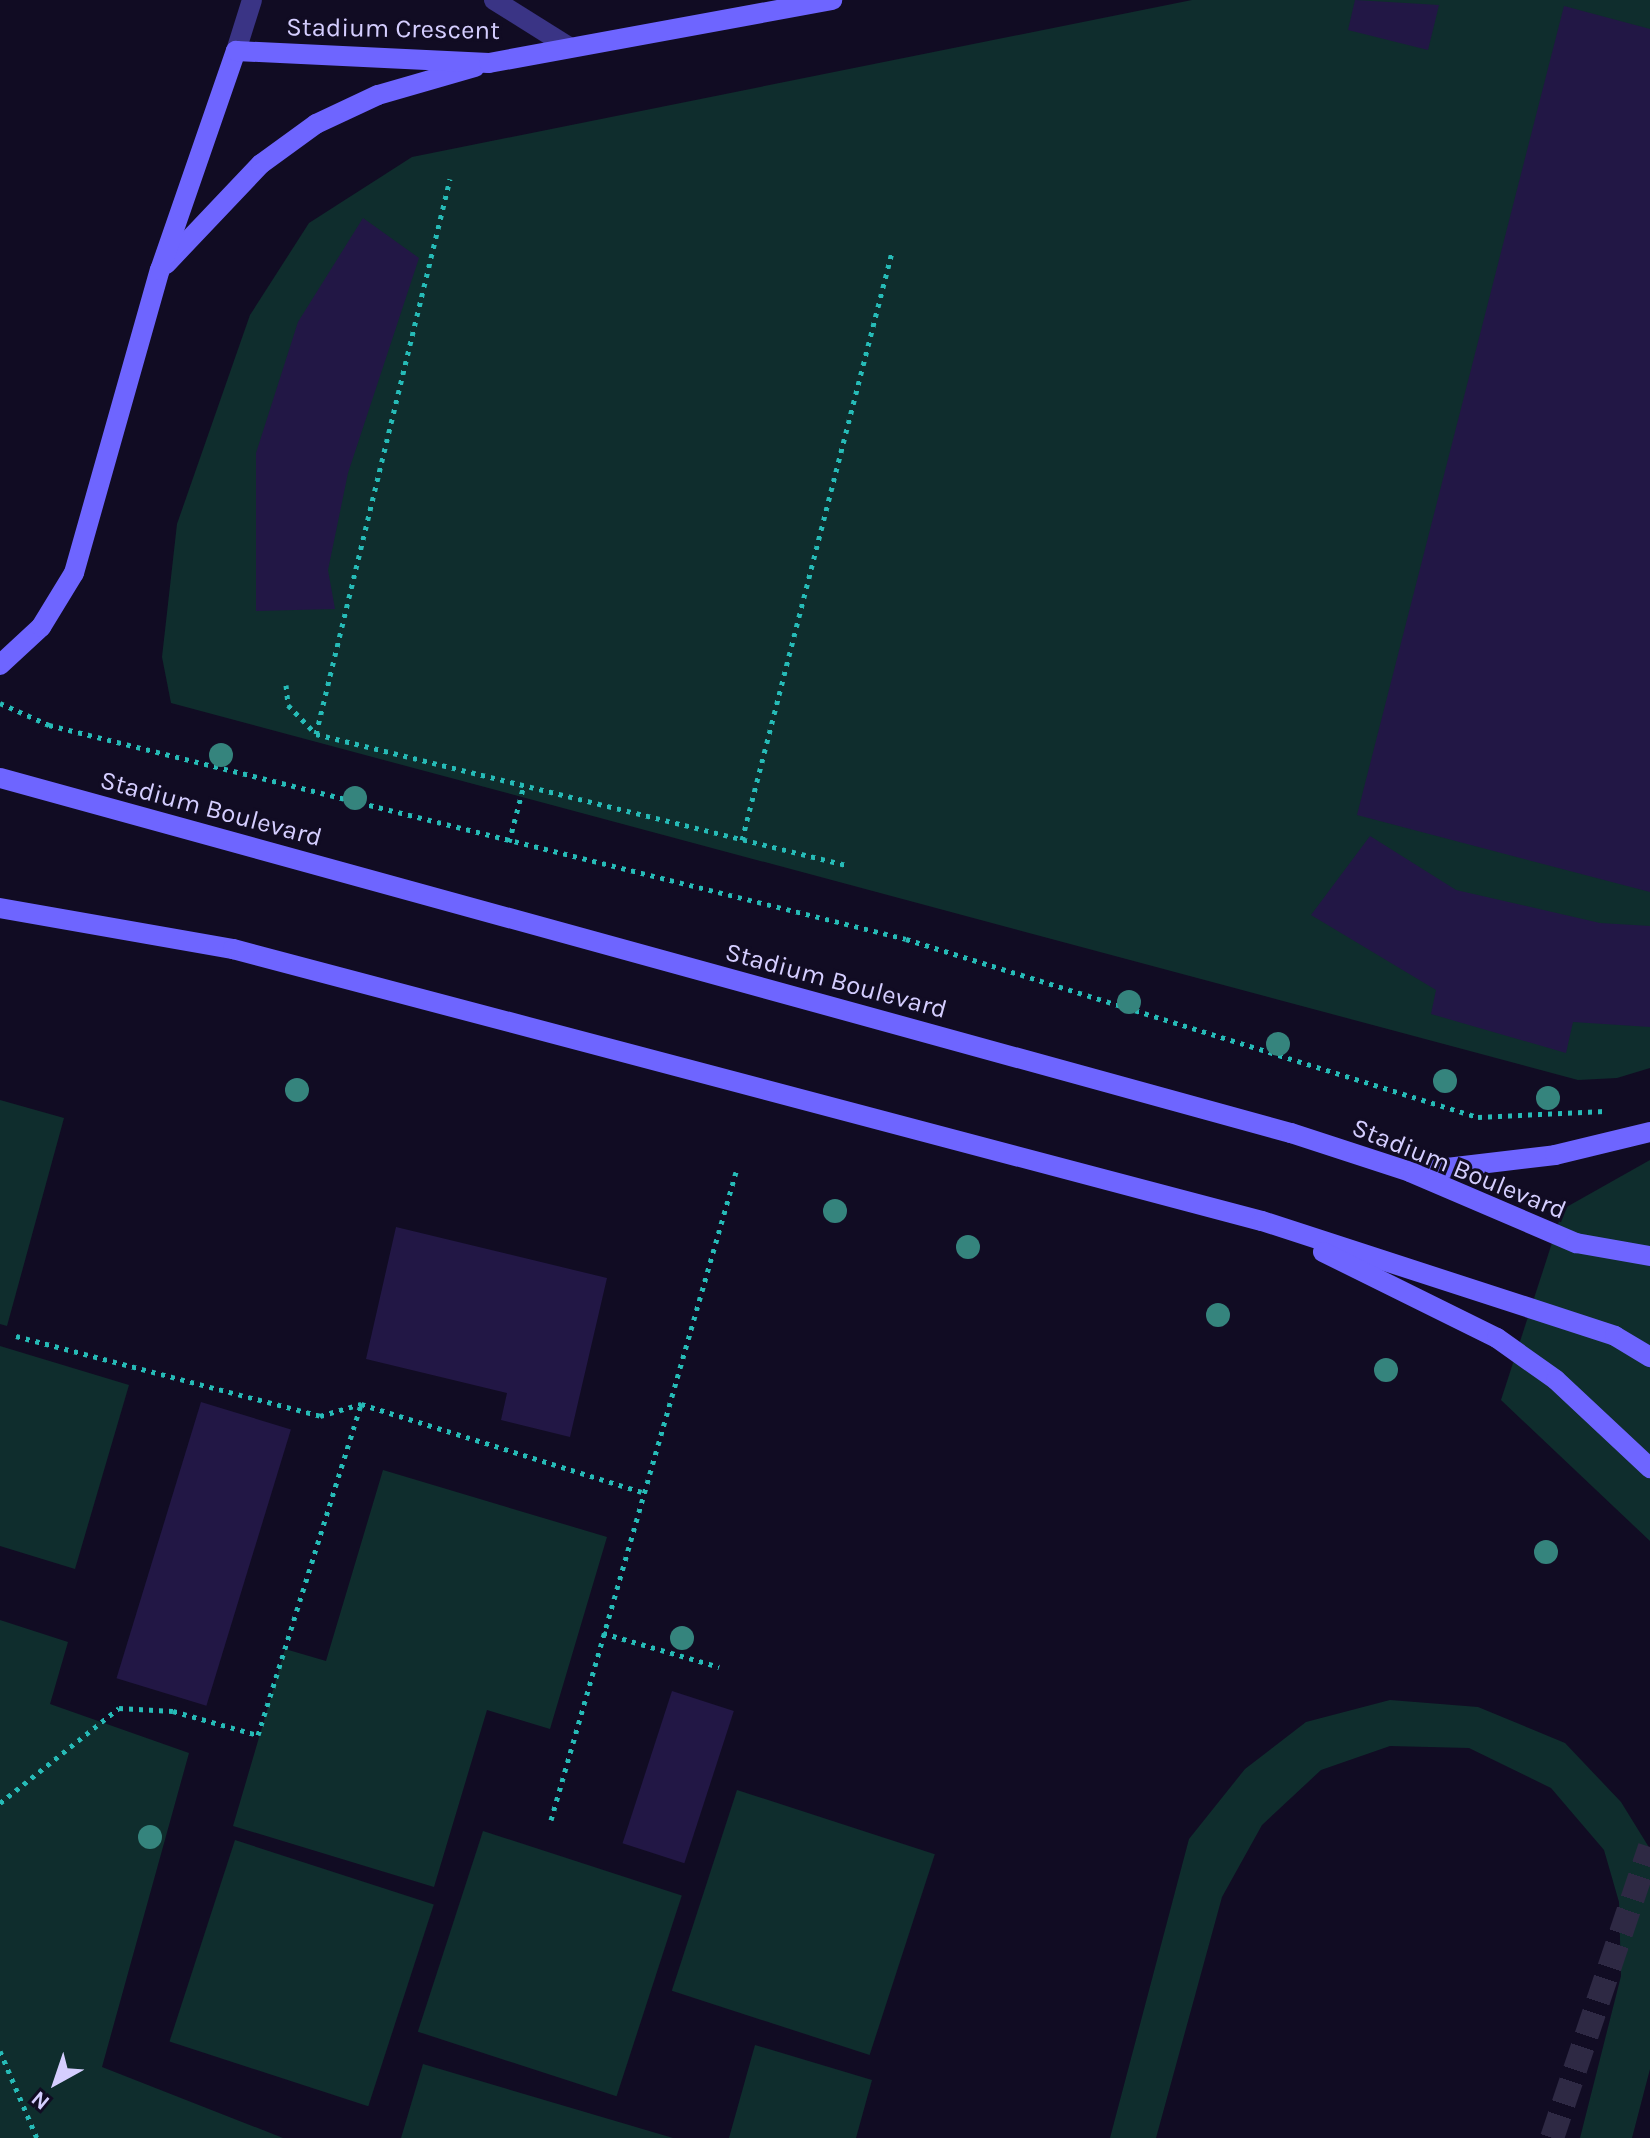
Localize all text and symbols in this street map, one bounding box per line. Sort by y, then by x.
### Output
street label: Stadium Crescent [286,12,500,46]
street label: Stadium Boulevard [97,764,325,854]
street label: Stadium Boulevard [722,936,950,1026]
street label: Stadium Boulevard [1347,1112,1571,1226]
north arrow [16,2042,96,2122]
text: N [26,2085,55,2115]

